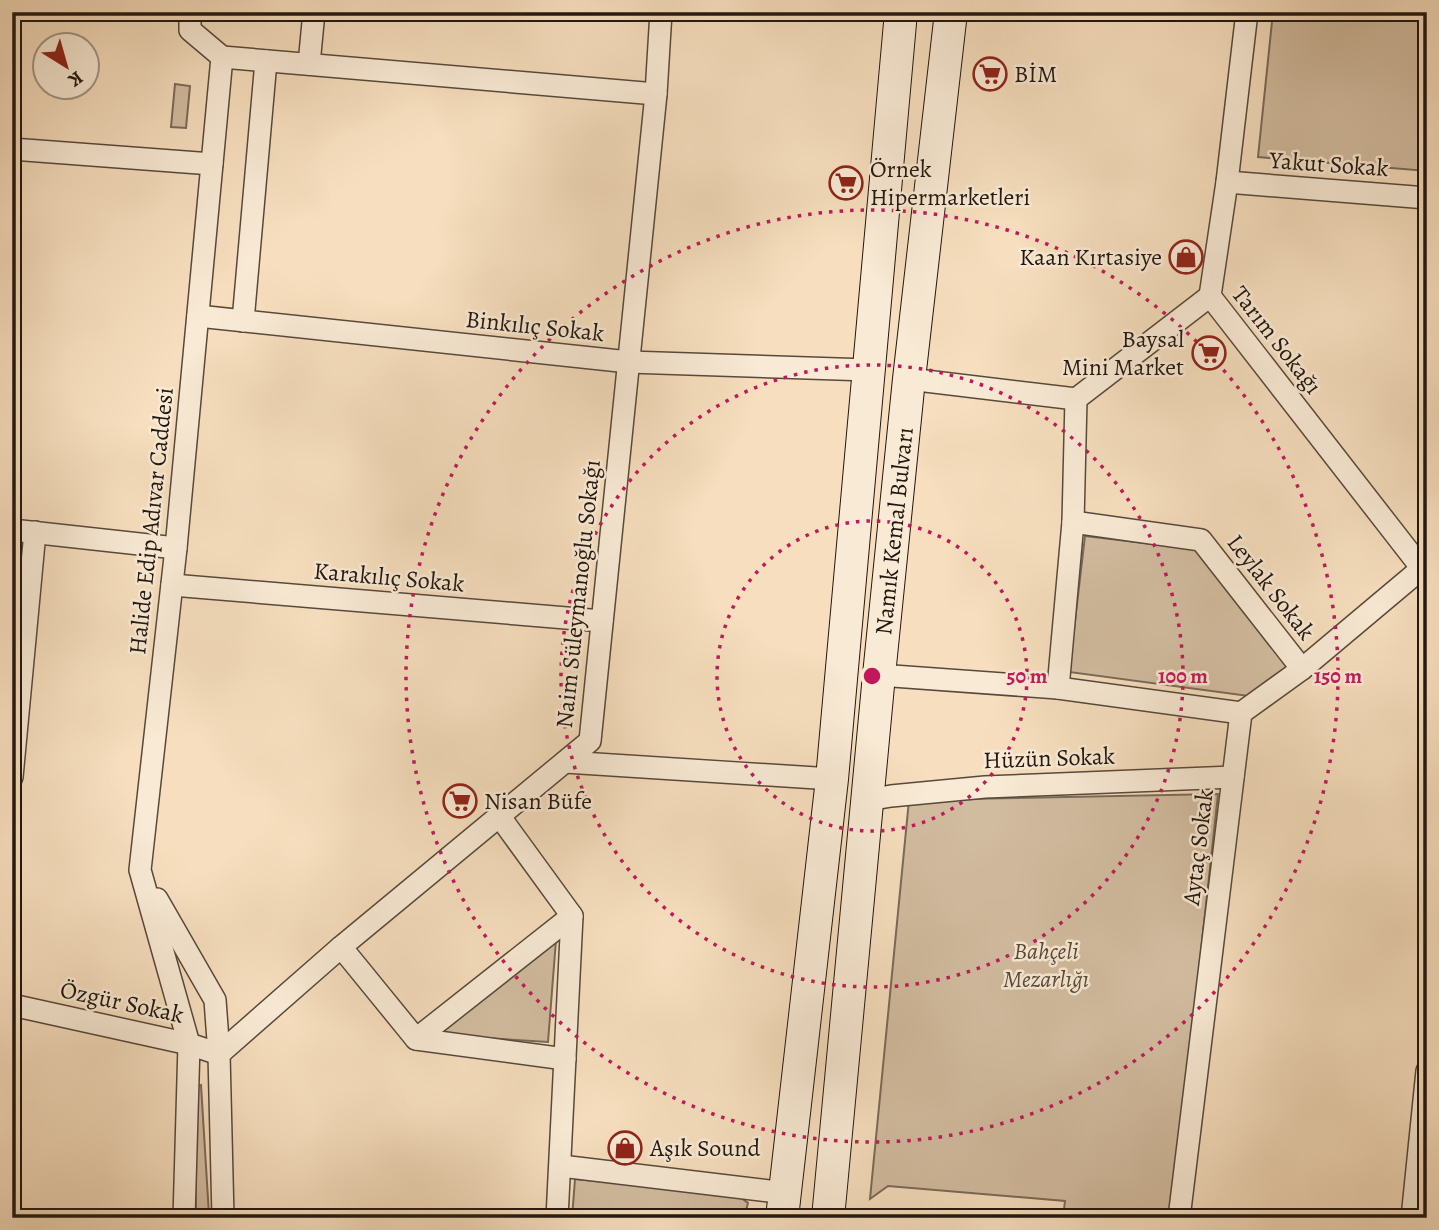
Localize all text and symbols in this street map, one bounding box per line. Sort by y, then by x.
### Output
north arrow [32,32,102,102]
supermarket icon: BİM [971,55,1009,93]
place label: BİM [1014,58,1057,90]
text: K [62,65,88,93]
street label: Yakut Sokak [1268,144,1390,184]
place label: Örnek Hipermarketleri [870,153,1030,213]
supermarket icon: Örnek Hipermarketleri [827,164,865,202]
shop icon: Kaan Kırtasiye [1167,238,1205,276]
place label: Kaan Kırtasiye [1019,241,1162,273]
street label: Tarım Sokağı [1225,279,1329,401]
street label: Binkılıç Sokak [464,303,606,349]
place label: Baysal Mini Market [1062,323,1184,383]
supermarket icon: Baysal Mini Market [1190,334,1228,372]
street label: Halide Edip Adıvar Caddesi [121,386,181,656]
street label: Namık Kemal Bulvarı [867,425,921,637]
street label: Naim Süleymanoğlu Sokağı [548,458,608,730]
street label: Leylak Sokak [1220,527,1322,647]
street label: Karakılıç Sokak [312,554,466,600]
text: 50 m [1007,662,1048,690]
text: 100 m [1158,662,1208,690]
text: 150 m [1314,662,1363,690]
centre of rings [860,664,884,688]
street label: Hüzün Sokak [983,740,1115,776]
supermarket icon: Nisan Büfe [441,782,479,820]
place label: Nisan Büfe [484,785,592,817]
street label: Aytaç Sokak [1175,787,1221,908]
park label: Bahçeli Mezarlığı [1003,935,1089,995]
street label: Özgür Sokak [57,973,187,1031]
shop icon: Aşık Sound [606,1129,644,1167]
place label: Aşık Sound [649,1132,760,1164]

